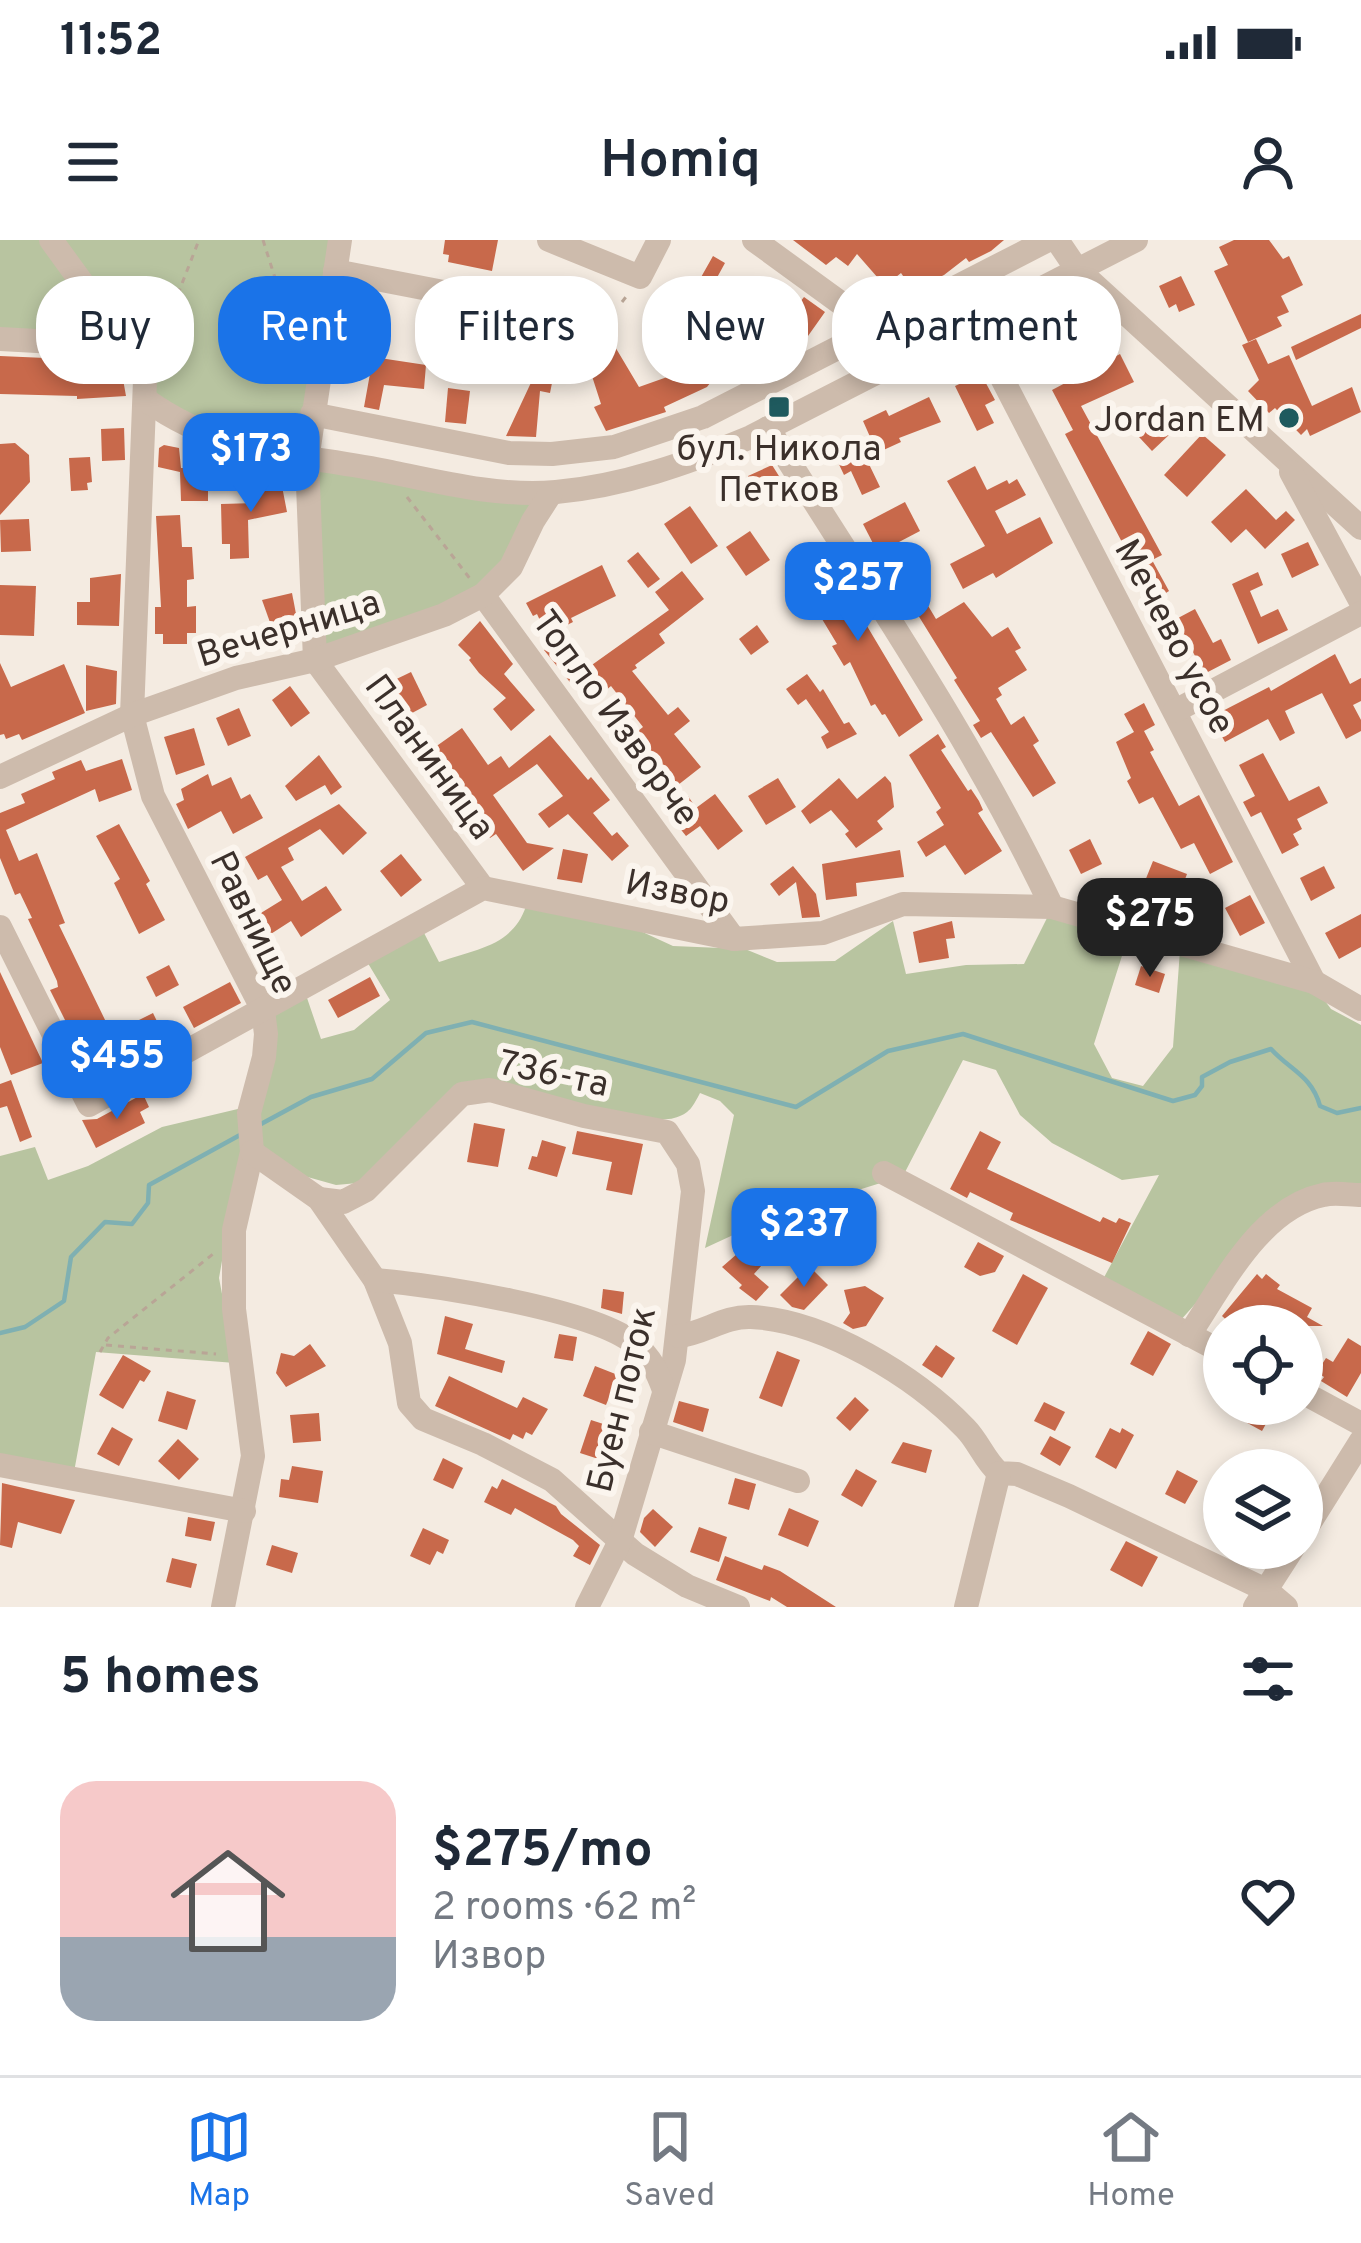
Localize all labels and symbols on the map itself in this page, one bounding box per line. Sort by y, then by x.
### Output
marker: бул. Никола Петков [766,394,792,420]
place label: Jordan EM [1094,399,1265,445]
marker: Jordan EM [1276,405,1302,431]
pin: $173 [180,413,322,515]
place label: бул. Никола Петков [676,428,882,515]
street label: Мечево усое [1102,532,1243,743]
pin: $257 [787,542,929,644]
street label: Вечерница [192,581,386,680]
street label: Топло Изворче [520,602,708,836]
street label: Планиница [352,667,503,850]
street label: Равнище [197,844,306,1003]
street label: Извор [621,861,733,927]
pin: $275 [1079,878,1221,980]
pin: $455 [46,1020,188,1122]
street label: 736-та [494,1042,612,1110]
pin: $237 [733,1188,875,1290]
street label: Буен поток [579,1302,669,1498]

